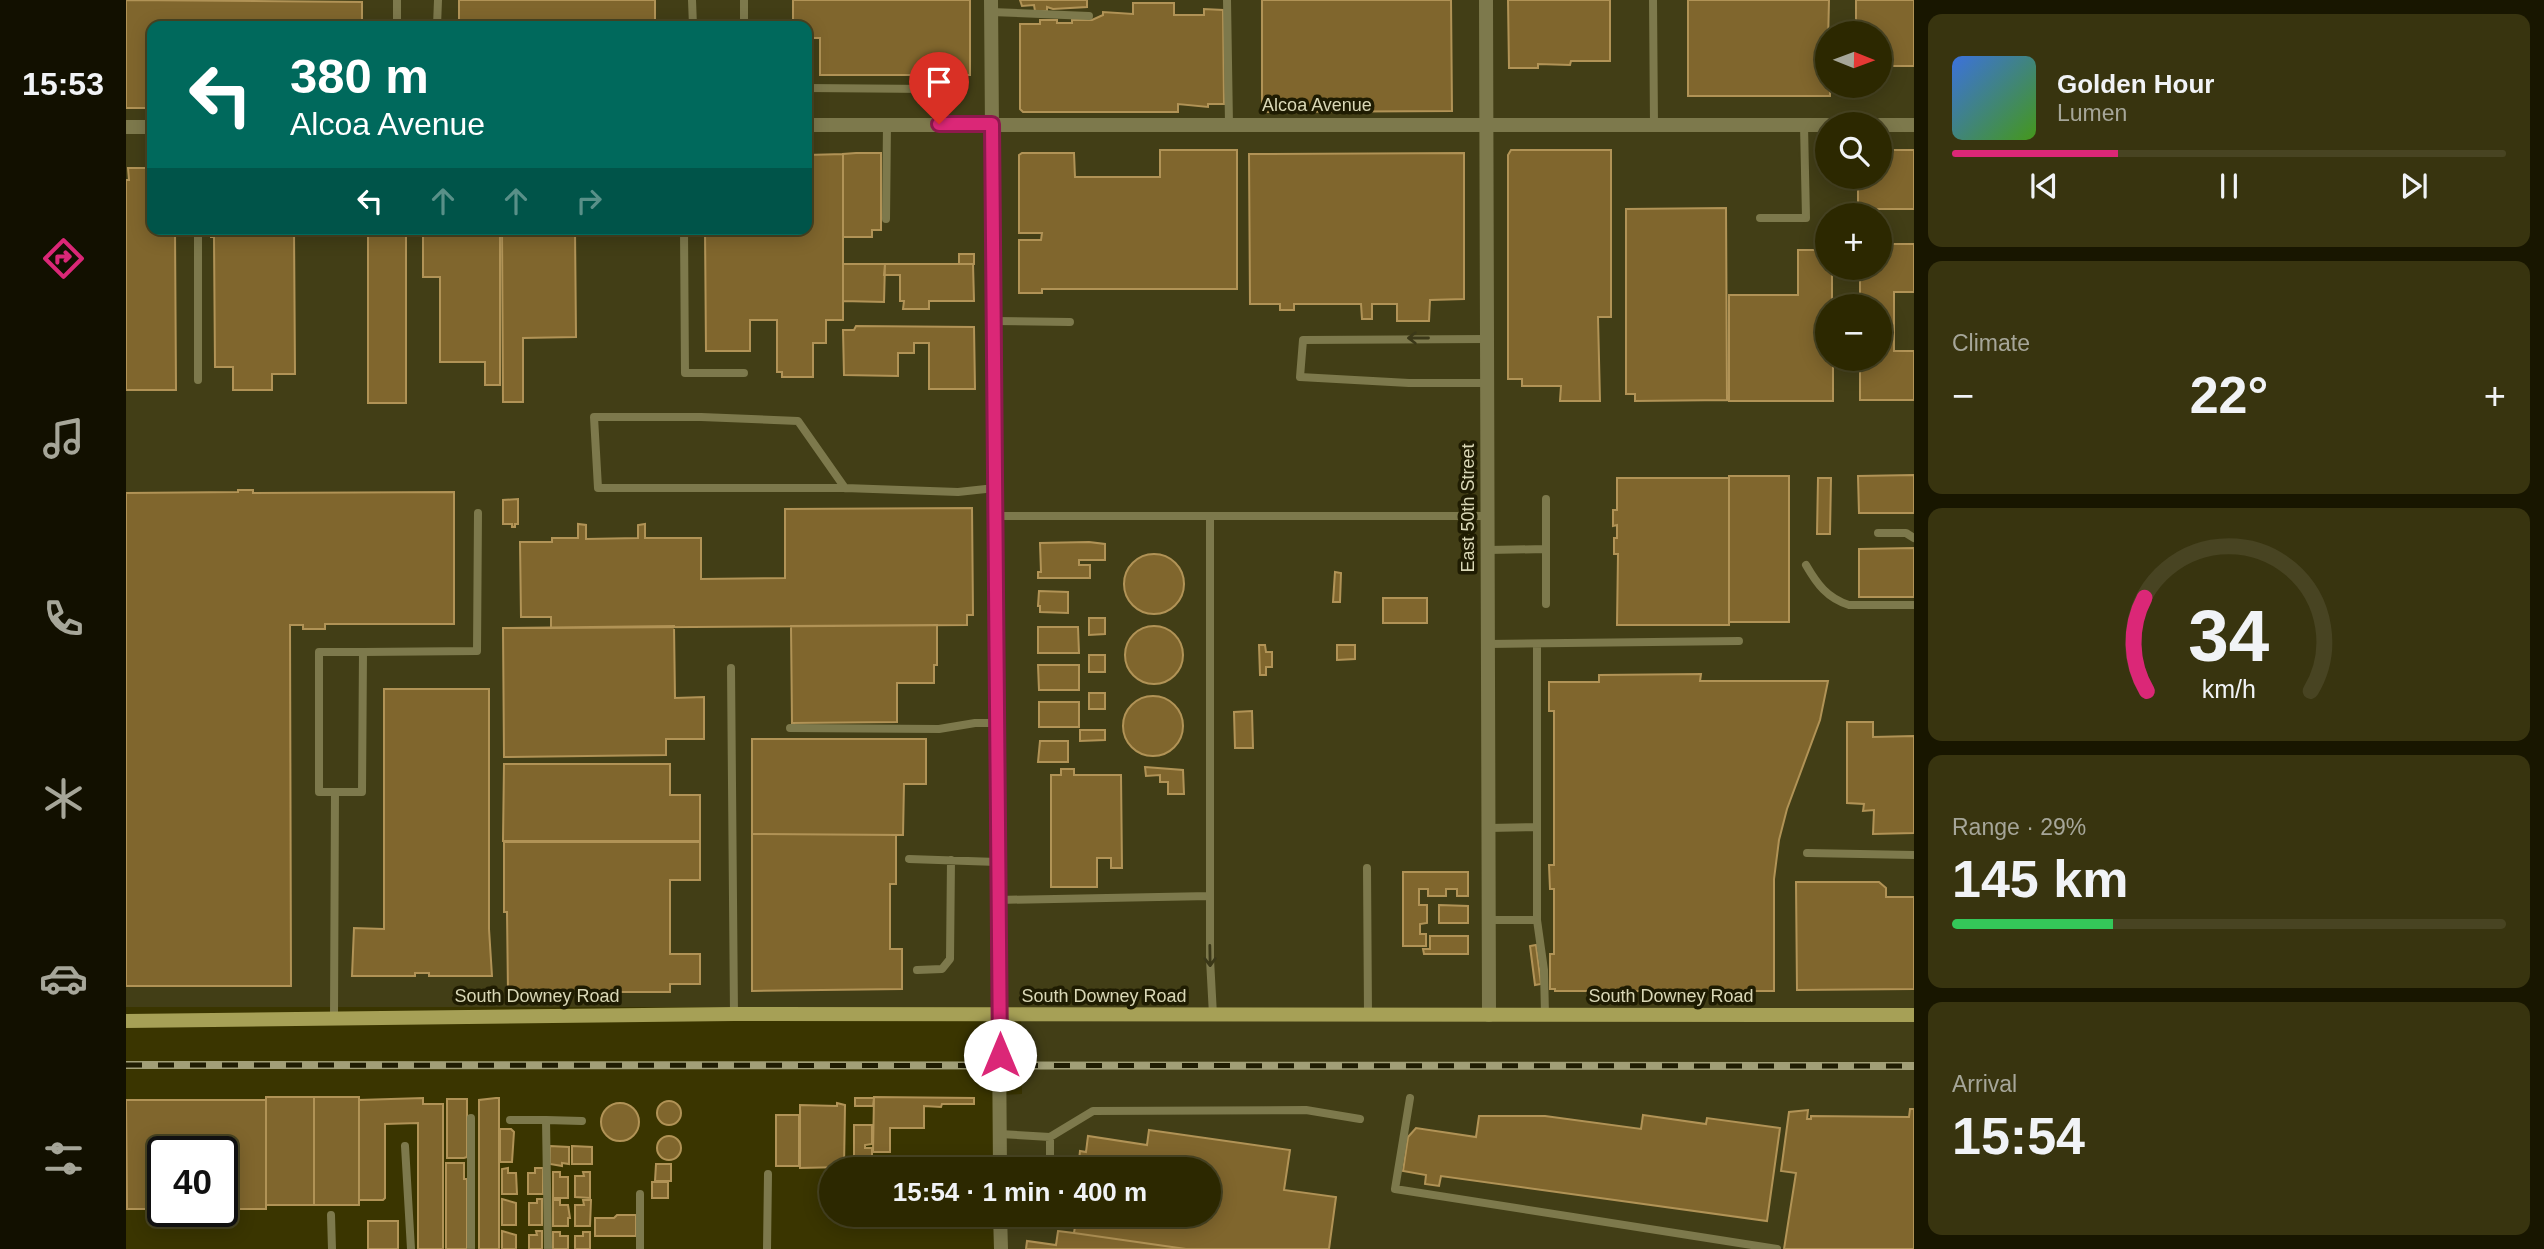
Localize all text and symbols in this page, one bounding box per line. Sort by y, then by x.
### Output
north arrow [1815,21,1892,98]
map controls [1815,21,1892,371]
icon: left [175,49,266,140]
text: 380 m [290,49,429,103]
pin [909,52,969,124]
icon: arrive [920,63,958,101]
text: 15:53 [22,66,104,102]
text: Golden Hour [2057,69,2214,99]
street label: Alcoa Avenue [1262,95,1372,115]
text: Lumen [2057,100,2127,126]
text: Alcoa Avenue [290,106,485,142]
button: search [1815,112,1892,189]
icon: previous [2025,167,2063,205]
icon: pause [2210,167,2248,205]
icon: next [2395,167,2433,205]
icon: left [351,182,389,220]
icon: ahead [424,182,462,220]
icon: ahead [497,182,535,220]
icon: right [570,182,608,220]
button: + [1815,203,1892,280]
icon: directions [39,234,88,283]
button: − [1815,294,1892,371]
text: Climate [1952,330,2030,356]
one-way arrow [1407,331,1430,345]
text: 22° [2190,366,2268,424]
text: − [1952,375,1974,417]
text: + [2484,375,2506,417]
icon: music [39,414,88,463]
street label: East 50th Street [1458,443,1478,573]
icon: phone [39,594,88,643]
text: 34 [2189,595,2270,676]
text: km/h [2202,674,2256,702]
icon: climate [39,774,88,823]
text: Range · 29% [1952,814,2086,840]
text: 145 km [1952,850,2128,908]
one-way arrow [1203,944,1217,967]
icon: car [39,954,88,1003]
street label: South Downey Road [454,986,620,1006]
street label: South Downey Road [1021,986,1187,1006]
street label: South Downey Road [1588,986,1754,1006]
position arrow [963,1018,1037,1092]
text: Arrival [1952,1071,2017,1097]
text: 15:54 [1952,1107,2085,1165]
icon: filters [39,1134,88,1183]
speed limit sign: 40 [147,1136,238,1227]
text: 15:54 · 1 min · 400 m [893,1177,1147,1207]

